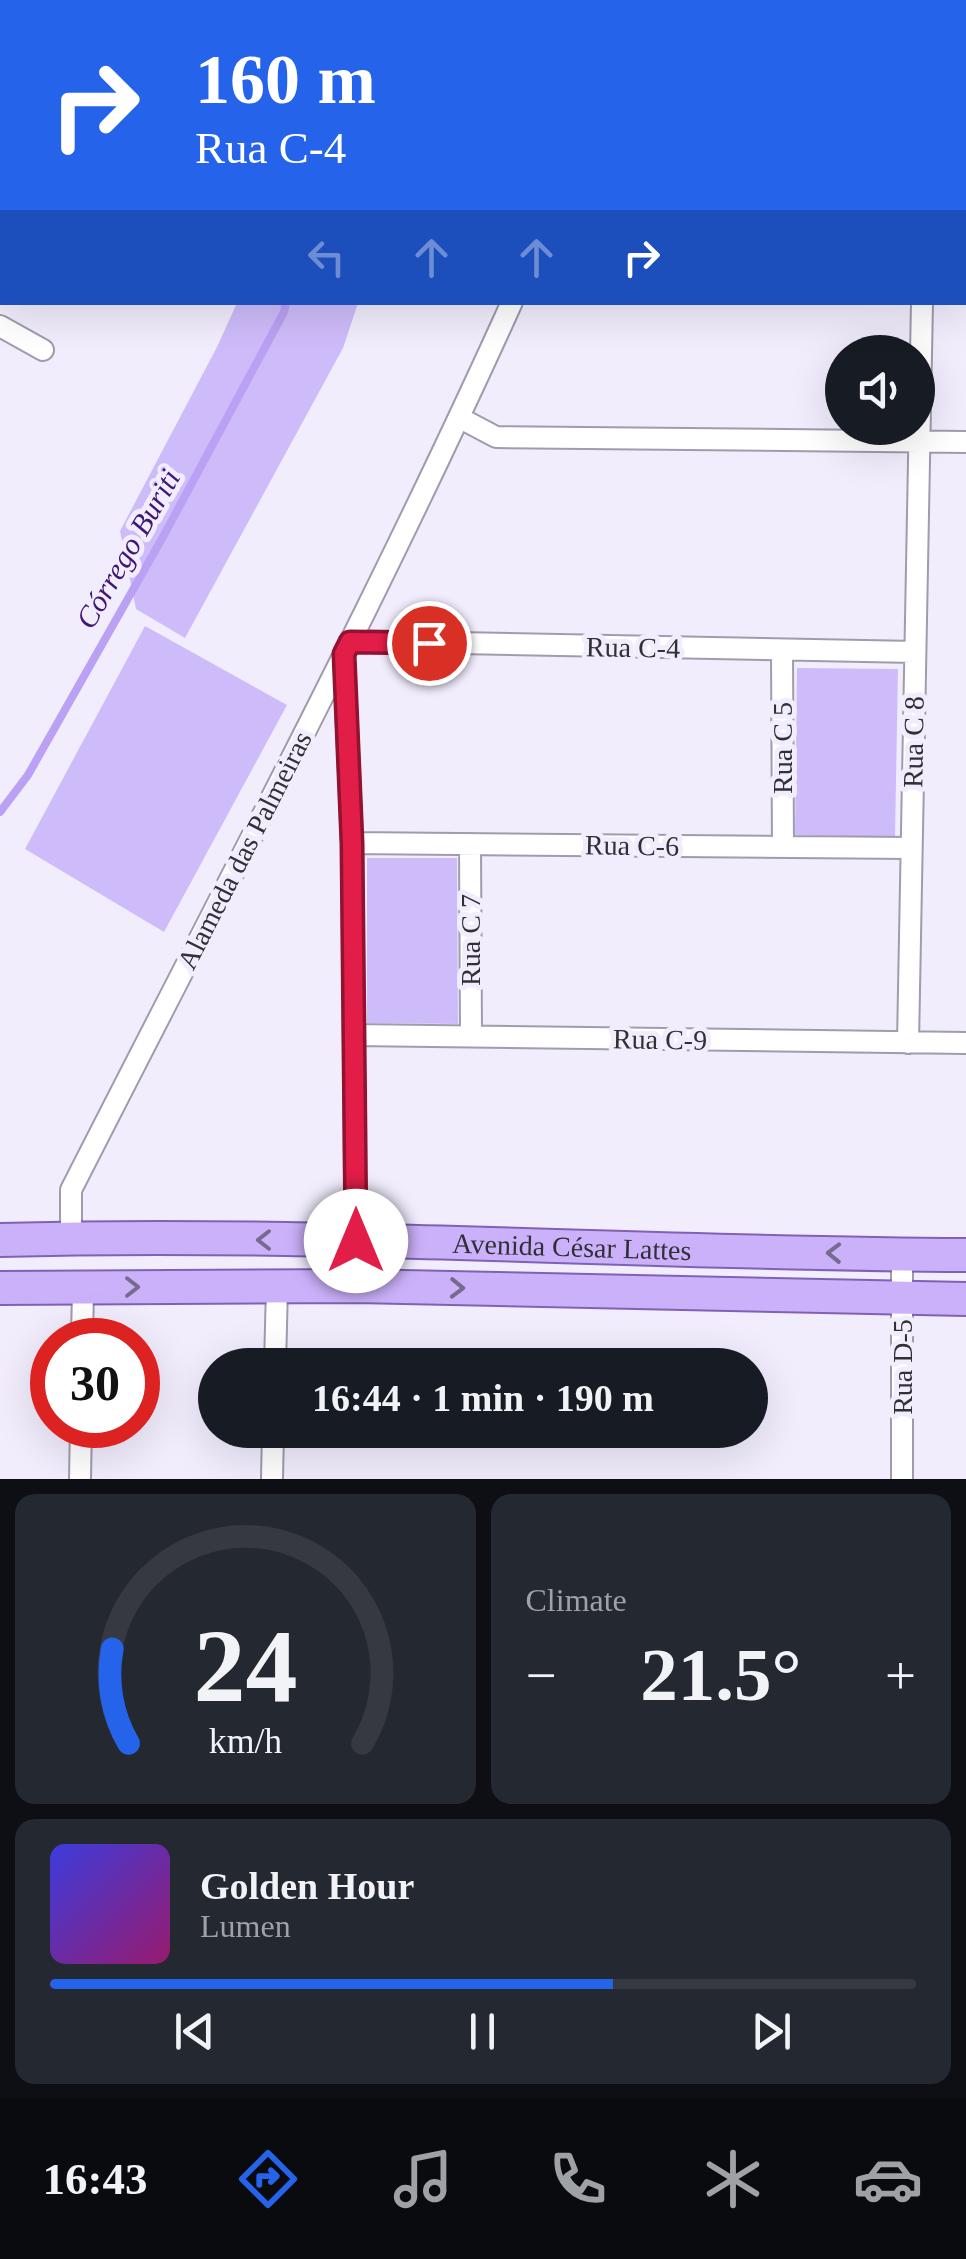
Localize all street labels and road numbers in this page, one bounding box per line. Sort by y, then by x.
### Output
street label: Rua C-4 [586,631,680,664]
street label: Rua C 8 [897,696,930,788]
street label: Rua C 5 [767,702,798,794]
street label: Alameda das Palmeiras [171,726,318,974]
street label: Rua C-6 [585,829,679,862]
street label: Rua C 7 [455,894,486,986]
street label: Rua C-9 [613,1023,707,1056]
street label: Avenida César Lattes [452,1228,692,1266]
street label: Rua D-5 [887,1319,918,1415]

